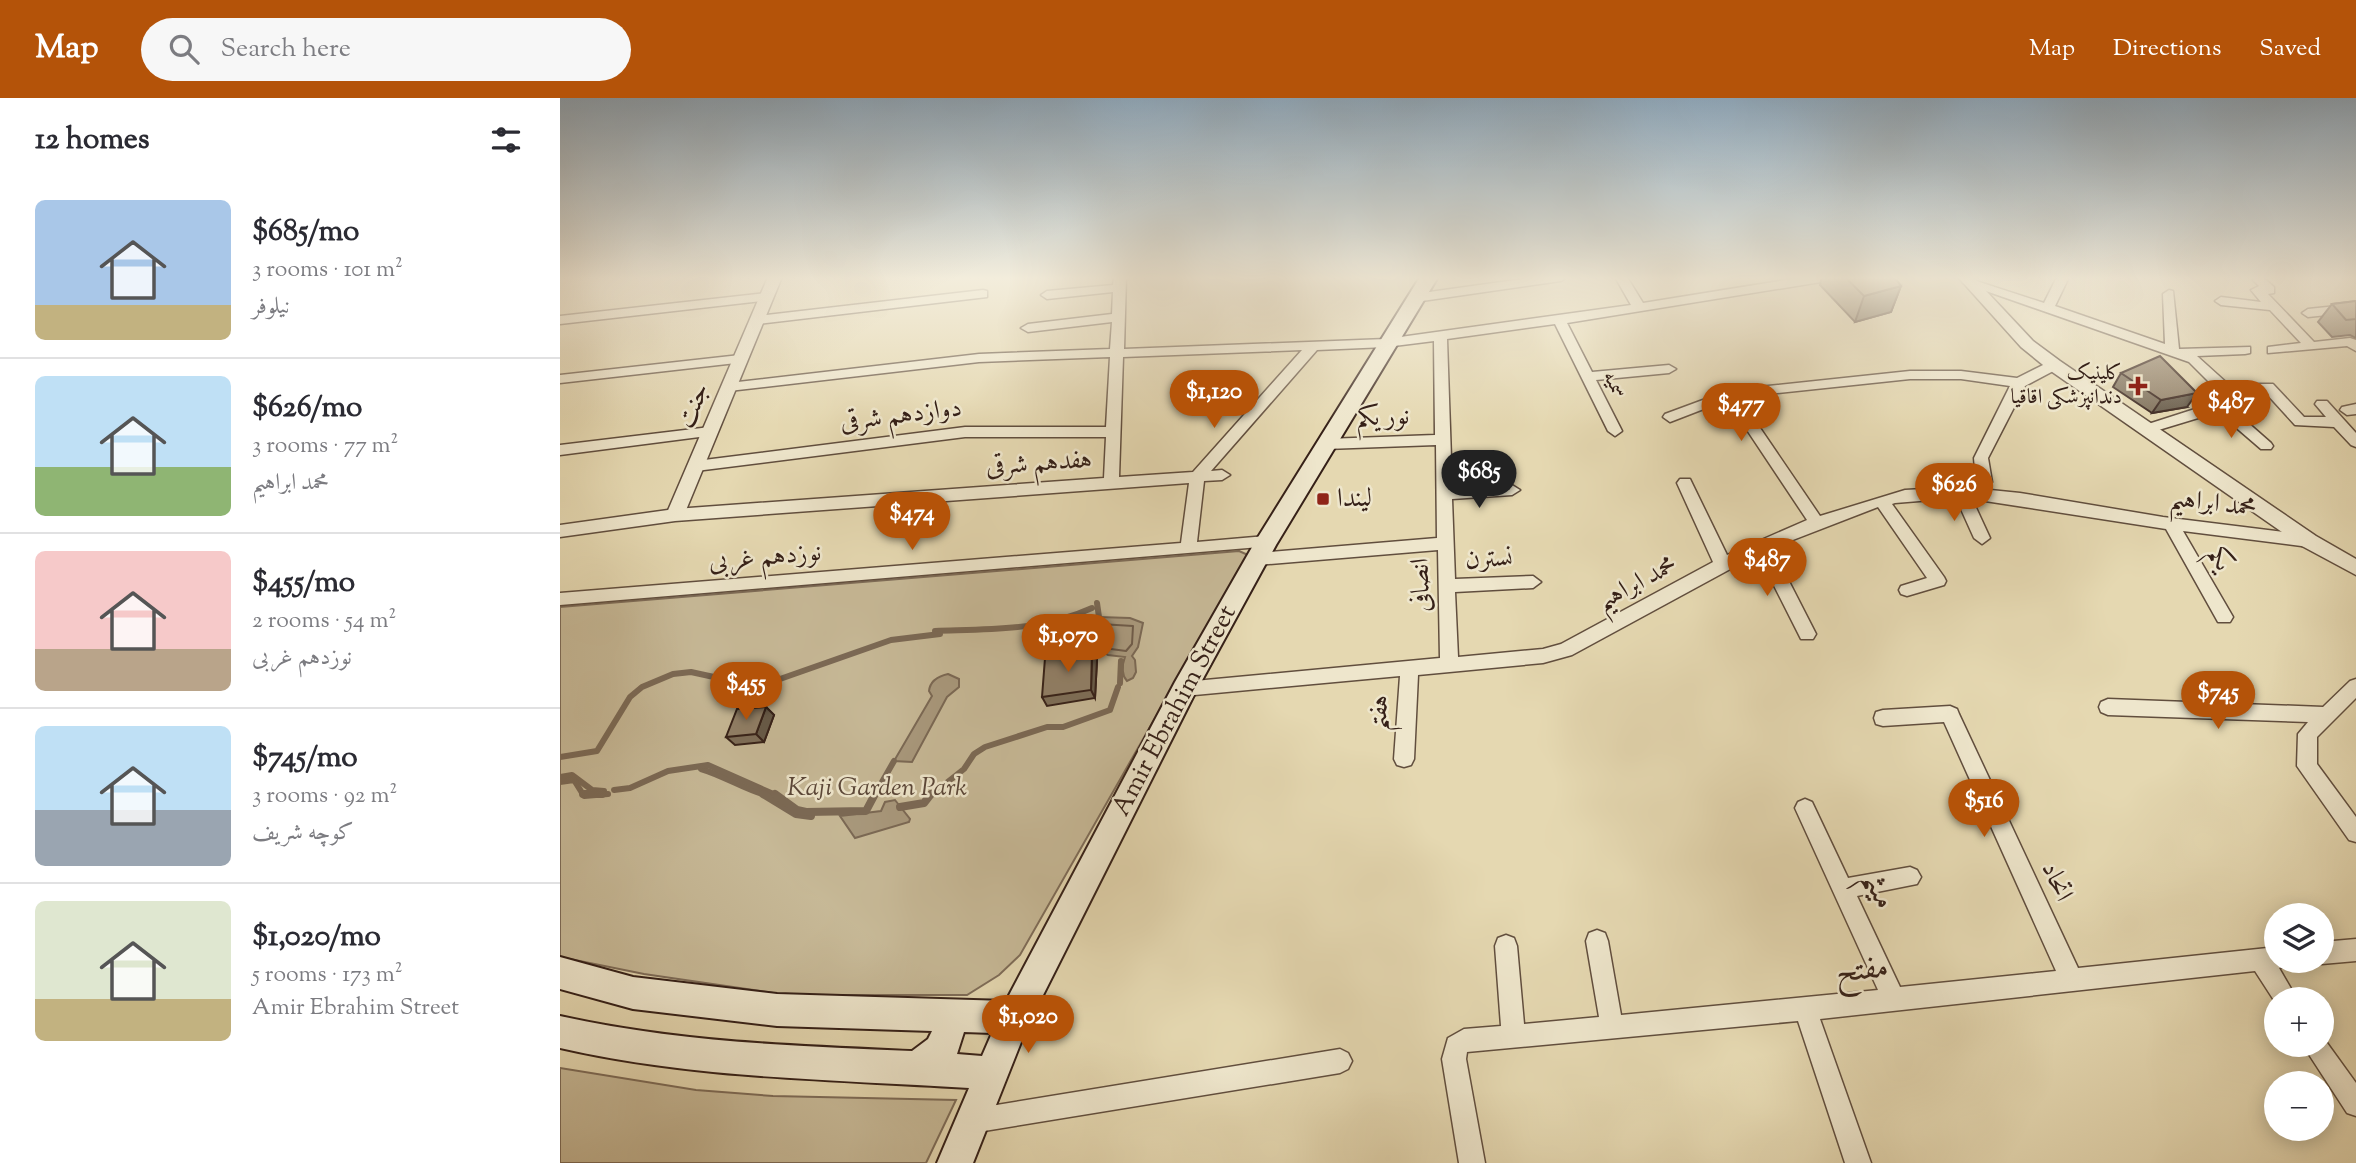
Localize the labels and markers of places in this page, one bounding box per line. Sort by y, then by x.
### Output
place label: کلینیک دندانپزشکی اقاقیا [2011,359,2122,413]
pin: $1,120 [1157,370,1271,430]
marker: کلینیک دندانپزشکی اقاقیا [2128,376,2148,396]
pin: $487 [2190,380,2272,440]
pin: $477 [1700,384,1782,443]
pin: $685 [1438,450,1520,510]
pin: $626 [1913,464,1995,523]
place label: لیندا [1337,481,1372,518]
marker: لیندا [1315,491,1331,507]
pin: $474 [871,492,953,552]
pin: $487 [1726,538,1808,598]
pin: $1,070 [1011,614,1125,674]
pin: $455 [705,662,787,722]
pin: $745 [2177,672,2259,731]
pin: $516 [1943,780,2025,839]
pin: $1,020 [971,996,1085,1055]

